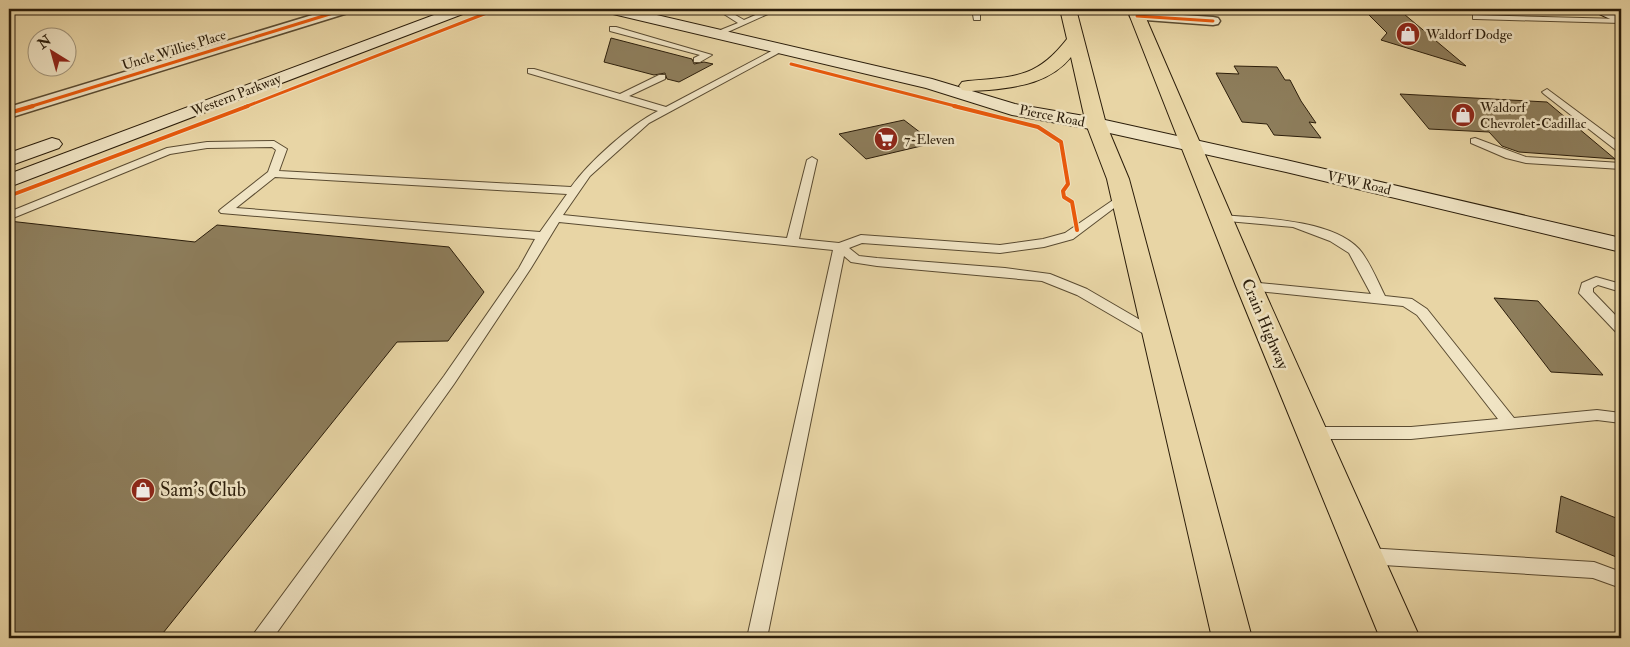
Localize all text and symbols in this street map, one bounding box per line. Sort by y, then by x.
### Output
shop icon: Waldorf Dodge [1395,21,1421,47]
street label: Uncle Willies Place [120,26,228,74]
place label: Waldorf Dodge [1425,26,1513,43]
north arrow [28,28,78,78]
text: N [34,31,55,53]
street label: Western Parkway [188,70,285,121]
place label: Waldorf Chevrolet-Cadillac [1479,99,1587,132]
street label: Pierce Road [1018,101,1086,131]
shop icon: Waldorf Chevrolet-Cadillac [1450,102,1476,128]
supermarket icon: 7-Eleven [873,126,899,152]
place label: 7-Eleven [904,131,955,148]
street label: VFW Road [1325,167,1393,199]
street label: Crain Highway [1237,276,1293,373]
shop icon: Sam's Club [130,477,156,503]
place label: Sam's Club [160,478,246,502]

